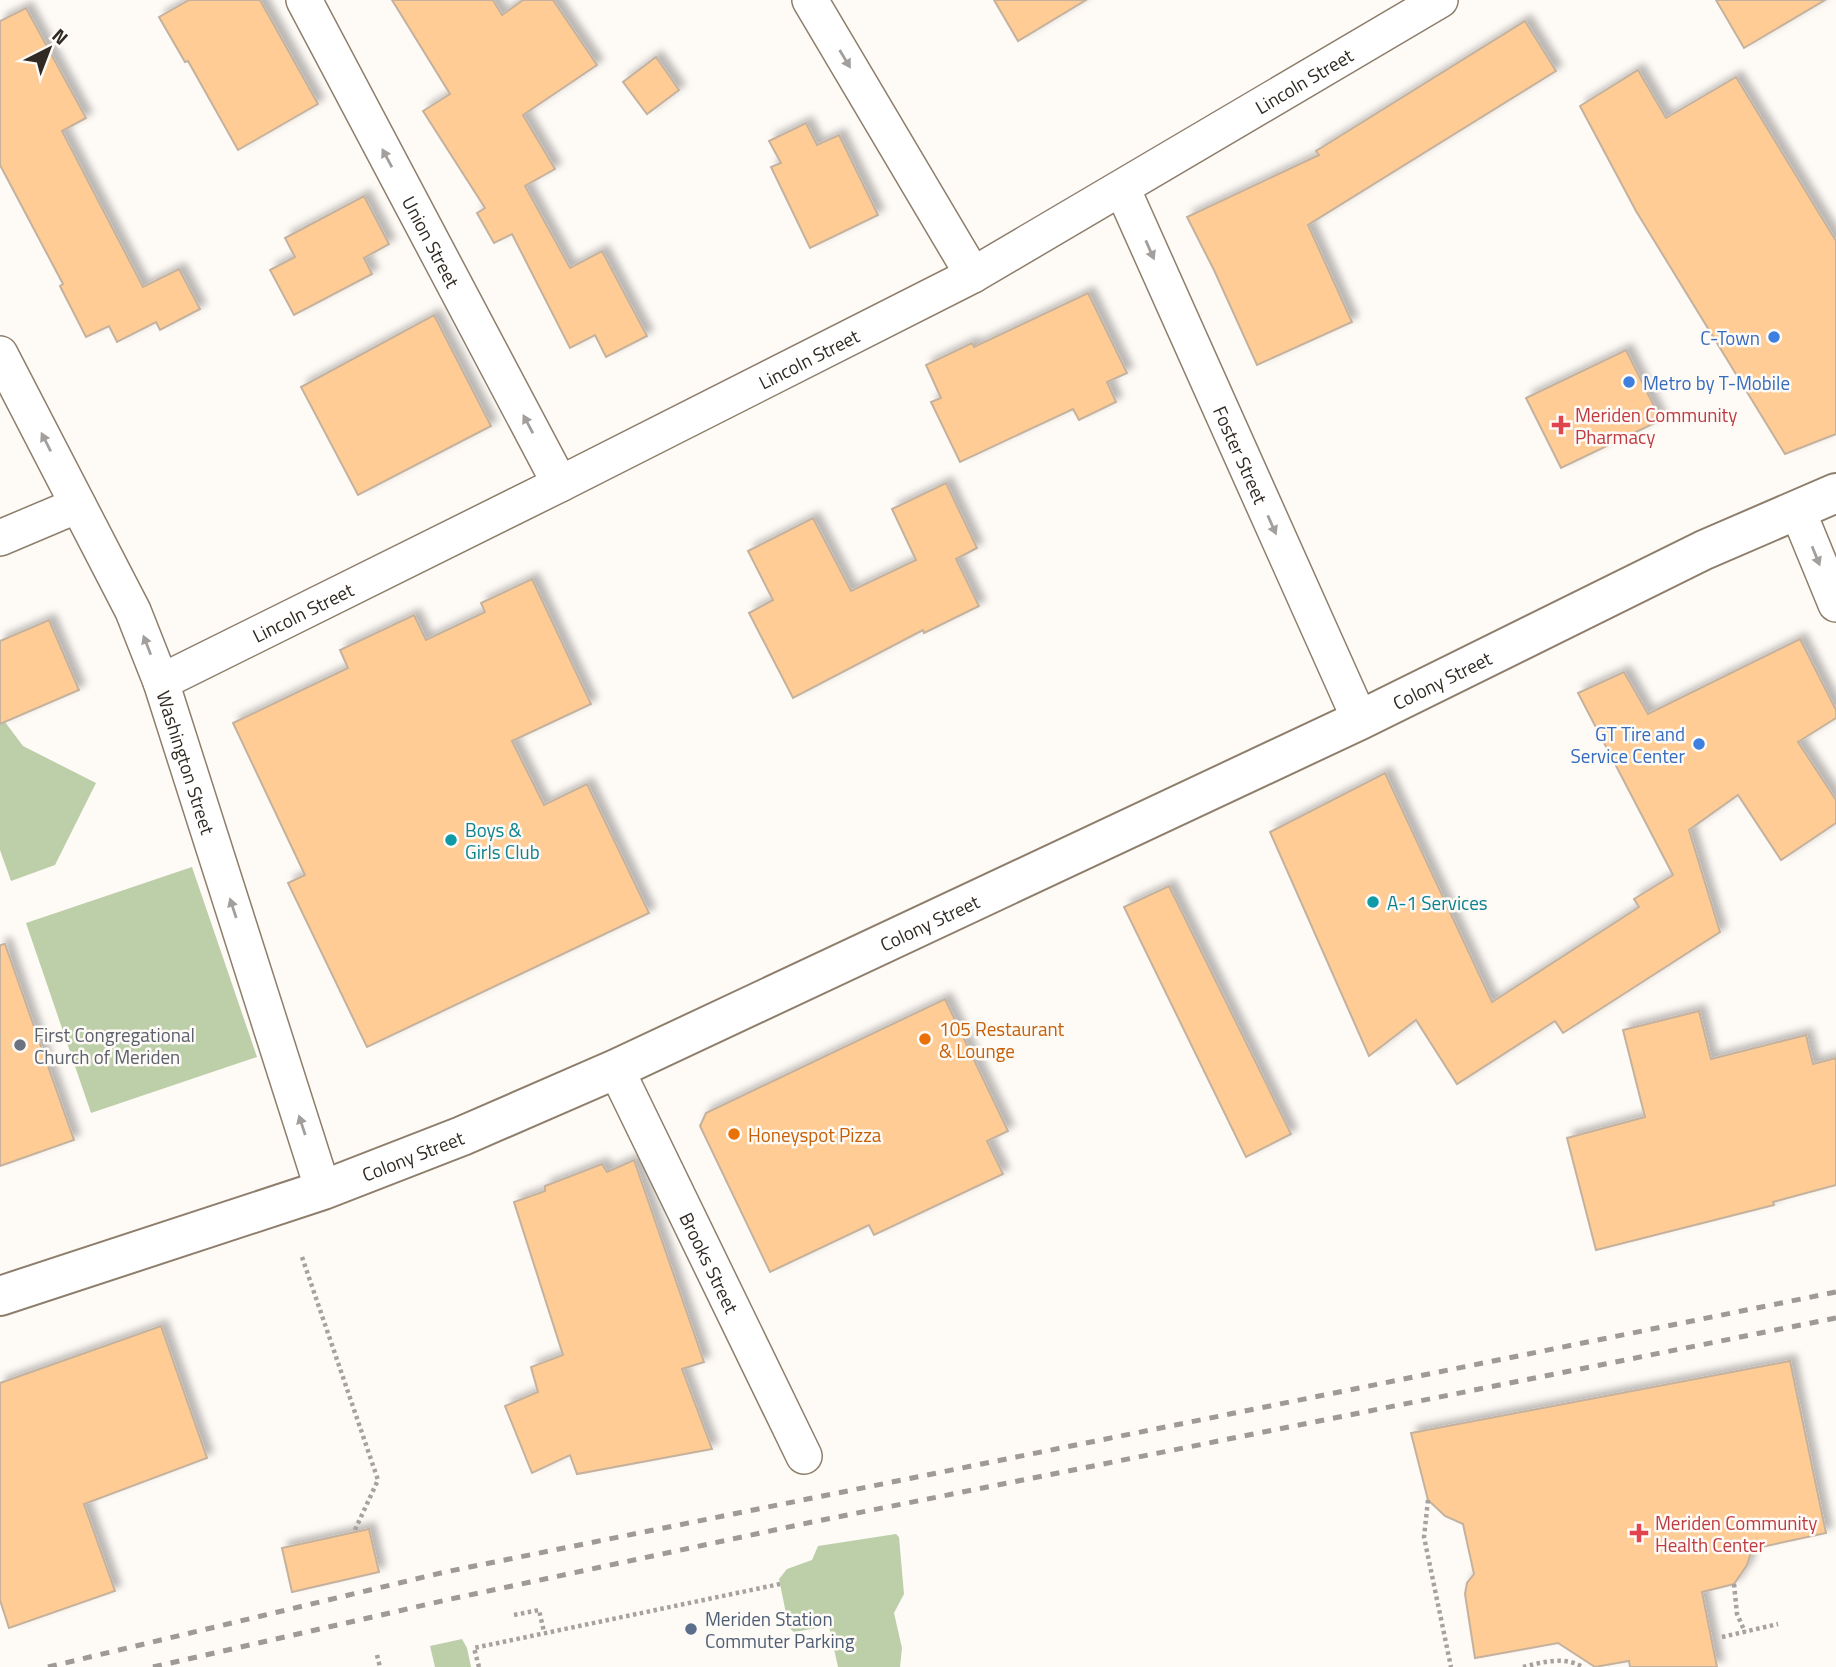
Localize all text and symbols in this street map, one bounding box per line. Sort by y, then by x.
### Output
north arrow [14,14,84,84]
text: N [46,21,75,51]
street label: Lincoln Street [1249,40,1358,121]
one-way arrow [839,49,851,68]
one-way arrow [382,148,393,168]
street label: Union Street [395,190,468,293]
one-way arrow [1144,240,1156,260]
street label: Lincoln Street [753,320,864,396]
place label: C-Town [1700,323,1760,352]
marker: C-Town [1766,329,1782,345]
place label: Metro by T-Mobile [1643,368,1790,397]
marker: Metro by T-Mobile [1621,374,1637,390]
place label: Meriden Community Pharmacy [1575,400,1737,451]
street label: Foster Street [1207,401,1276,509]
one-way arrow [522,414,534,434]
marker: Meriden Community Pharmacy [1553,417,1569,433]
one-way arrow [40,432,51,452]
one-way arrow [1266,515,1278,535]
one-way arrow [1811,546,1822,567]
street label: Lincoln Street [247,574,358,649]
one-way arrow [141,635,152,656]
street label: Colony Street [1387,643,1497,716]
street label: Washington Street [150,687,223,838]
place label: GT Tire and Service Center [1571,719,1685,770]
marker: GT Tire and Service Center [1691,736,1707,752]
place label: Boys & Girls Club [465,815,540,866]
marker: Boys & Girls Club [443,832,459,848]
street label: Colony Street [875,886,984,958]
place label: A-1 Services [1387,888,1488,917]
marker: A-1 Services [1365,894,1381,910]
one-way arrow [227,897,238,918]
place label: 105 Restaurant & Lounge [939,1014,1065,1065]
place label: First Congregational Church of Meriden [34,1020,195,1071]
marker: 105 Restaurant & Lounge [917,1031,933,1047]
marker: First Congregational Church of Meriden [12,1037,28,1053]
one-way arrow [296,1114,307,1135]
place label: Honeyspot Pizza [748,1120,882,1149]
street label: Colony Street [357,1122,468,1188]
marker: Honeyspot Pizza [726,1126,742,1142]
street label: Brooks Street [673,1207,747,1318]
place label: Meriden Community Health Center [1655,1508,1817,1559]
marker: Meriden Community Health Center [1629,1523,1649,1543]
place label: Meriden Station Commuter Parking [705,1604,855,1655]
marker: Meriden Station Commuter Parking [683,1621,699,1637]

